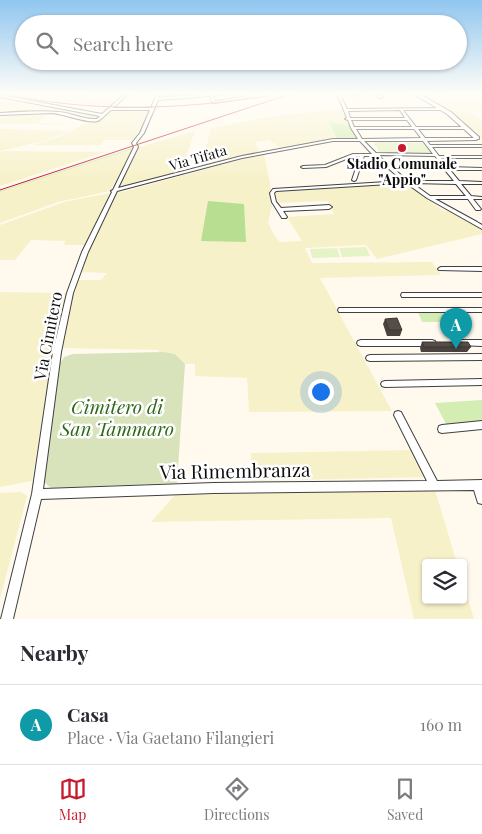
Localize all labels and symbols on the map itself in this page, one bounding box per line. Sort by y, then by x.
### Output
street label: Via Tifata [166,140,229,175]
marker: Stadio Comunale "Appio" [396,142,408,154]
place label: Stadio Comunale "Appio" [347,154,457,189]
street label: Via Cimitero [28,290,66,383]
pin: A [440,308,472,349]
your location [308,379,334,405]
park label: Cimitero di San Tammaro [59,393,174,441]
street label: Via Rimembranza [158,456,311,484]

